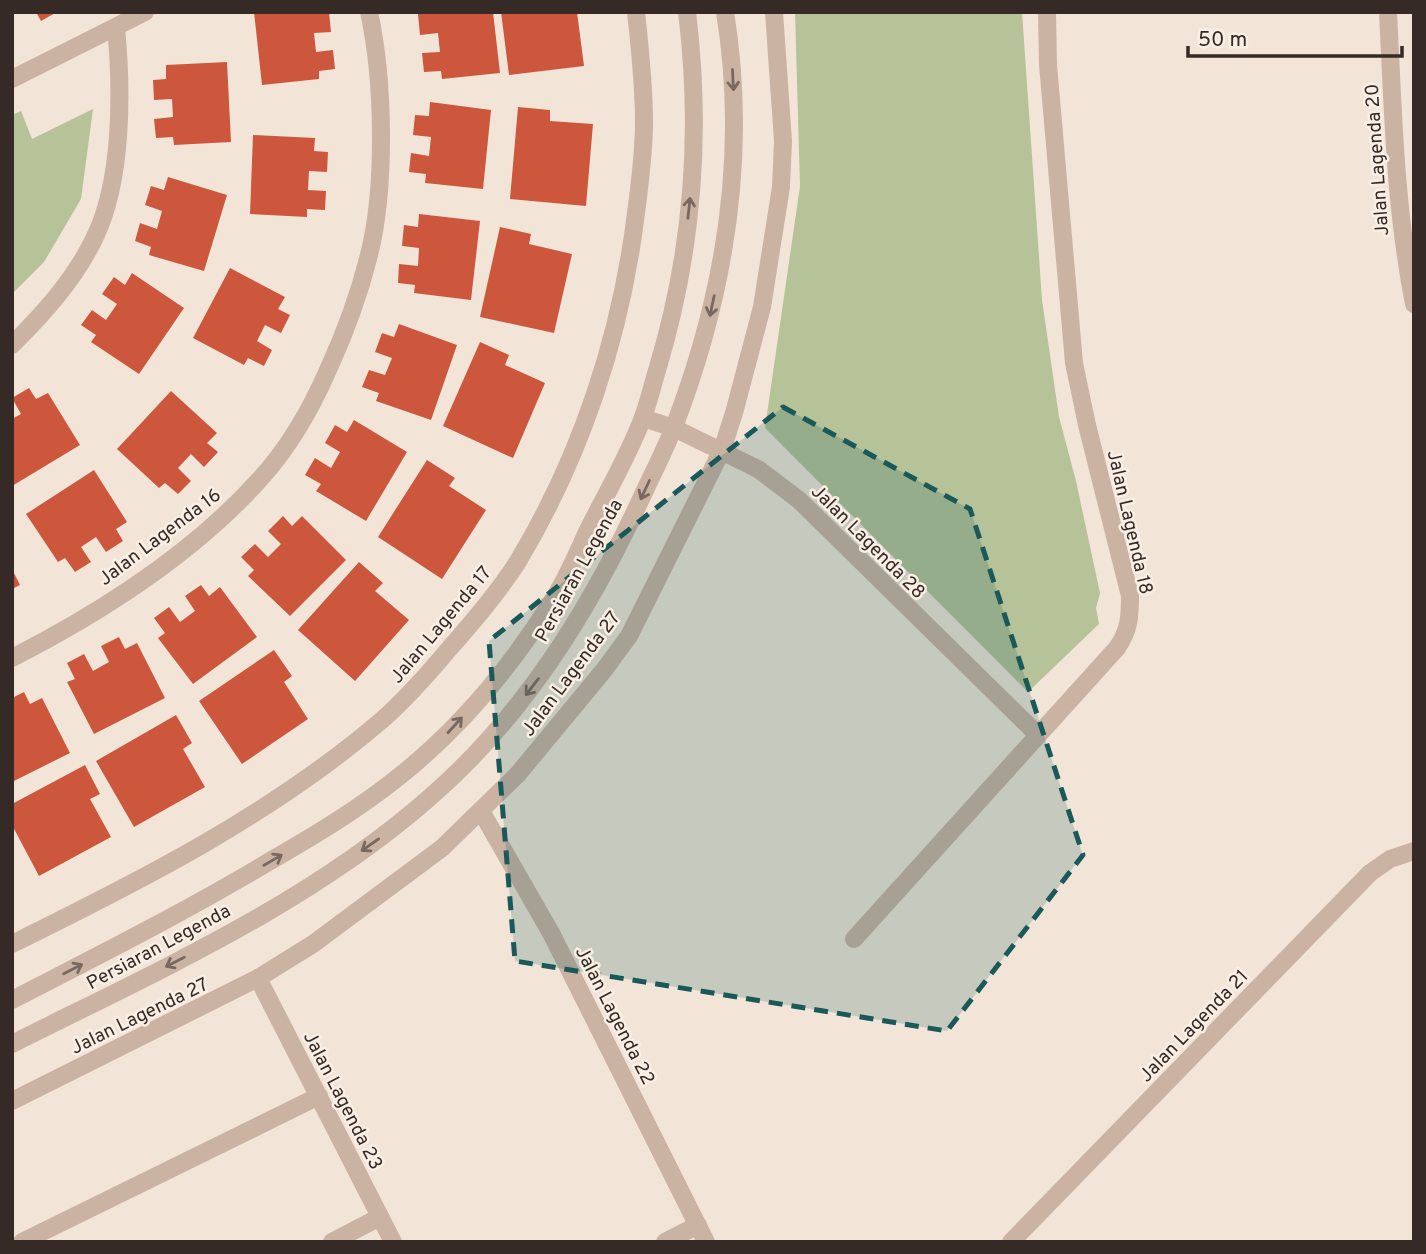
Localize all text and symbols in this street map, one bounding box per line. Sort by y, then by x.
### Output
scale bar [1188,14,1402,58]
text: 50 m [1198,27,1247,54]
one-way arrow [727,68,740,91]
street label: Jalan Lagenda 20 [1361,83,1395,237]
one-way arrow [683,197,696,220]
one-way arrow [705,294,719,317]
street label: Jalan Lagenda 18 [1101,448,1157,597]
one-way arrow [638,479,651,500]
street label: Jalan Lagenda 28 [805,480,930,605]
street label: Jalan Lagenda 16 [94,484,226,591]
street label: Persiaran Legenda [530,495,629,647]
street label: Jalan Lagenda 17 [386,562,498,689]
street label: Jalan Lagenda 27 [517,607,626,741]
one-way arrow [525,677,540,695]
one-way arrow [447,717,463,735]
one-way arrow [361,837,380,852]
one-way arrow [262,853,282,867]
street label: Persiaran Legenda [83,900,235,996]
street label: Jalan Lagenda 22 [569,943,659,1089]
one-way arrow [165,955,186,969]
one-way arrow [62,961,83,975]
street label: Jalan Lagenda 21 [1135,965,1254,1088]
street label: Jalan Lagenda 27 [67,973,213,1060]
street label: Jalan Lagenda 23 [297,1028,387,1174]

